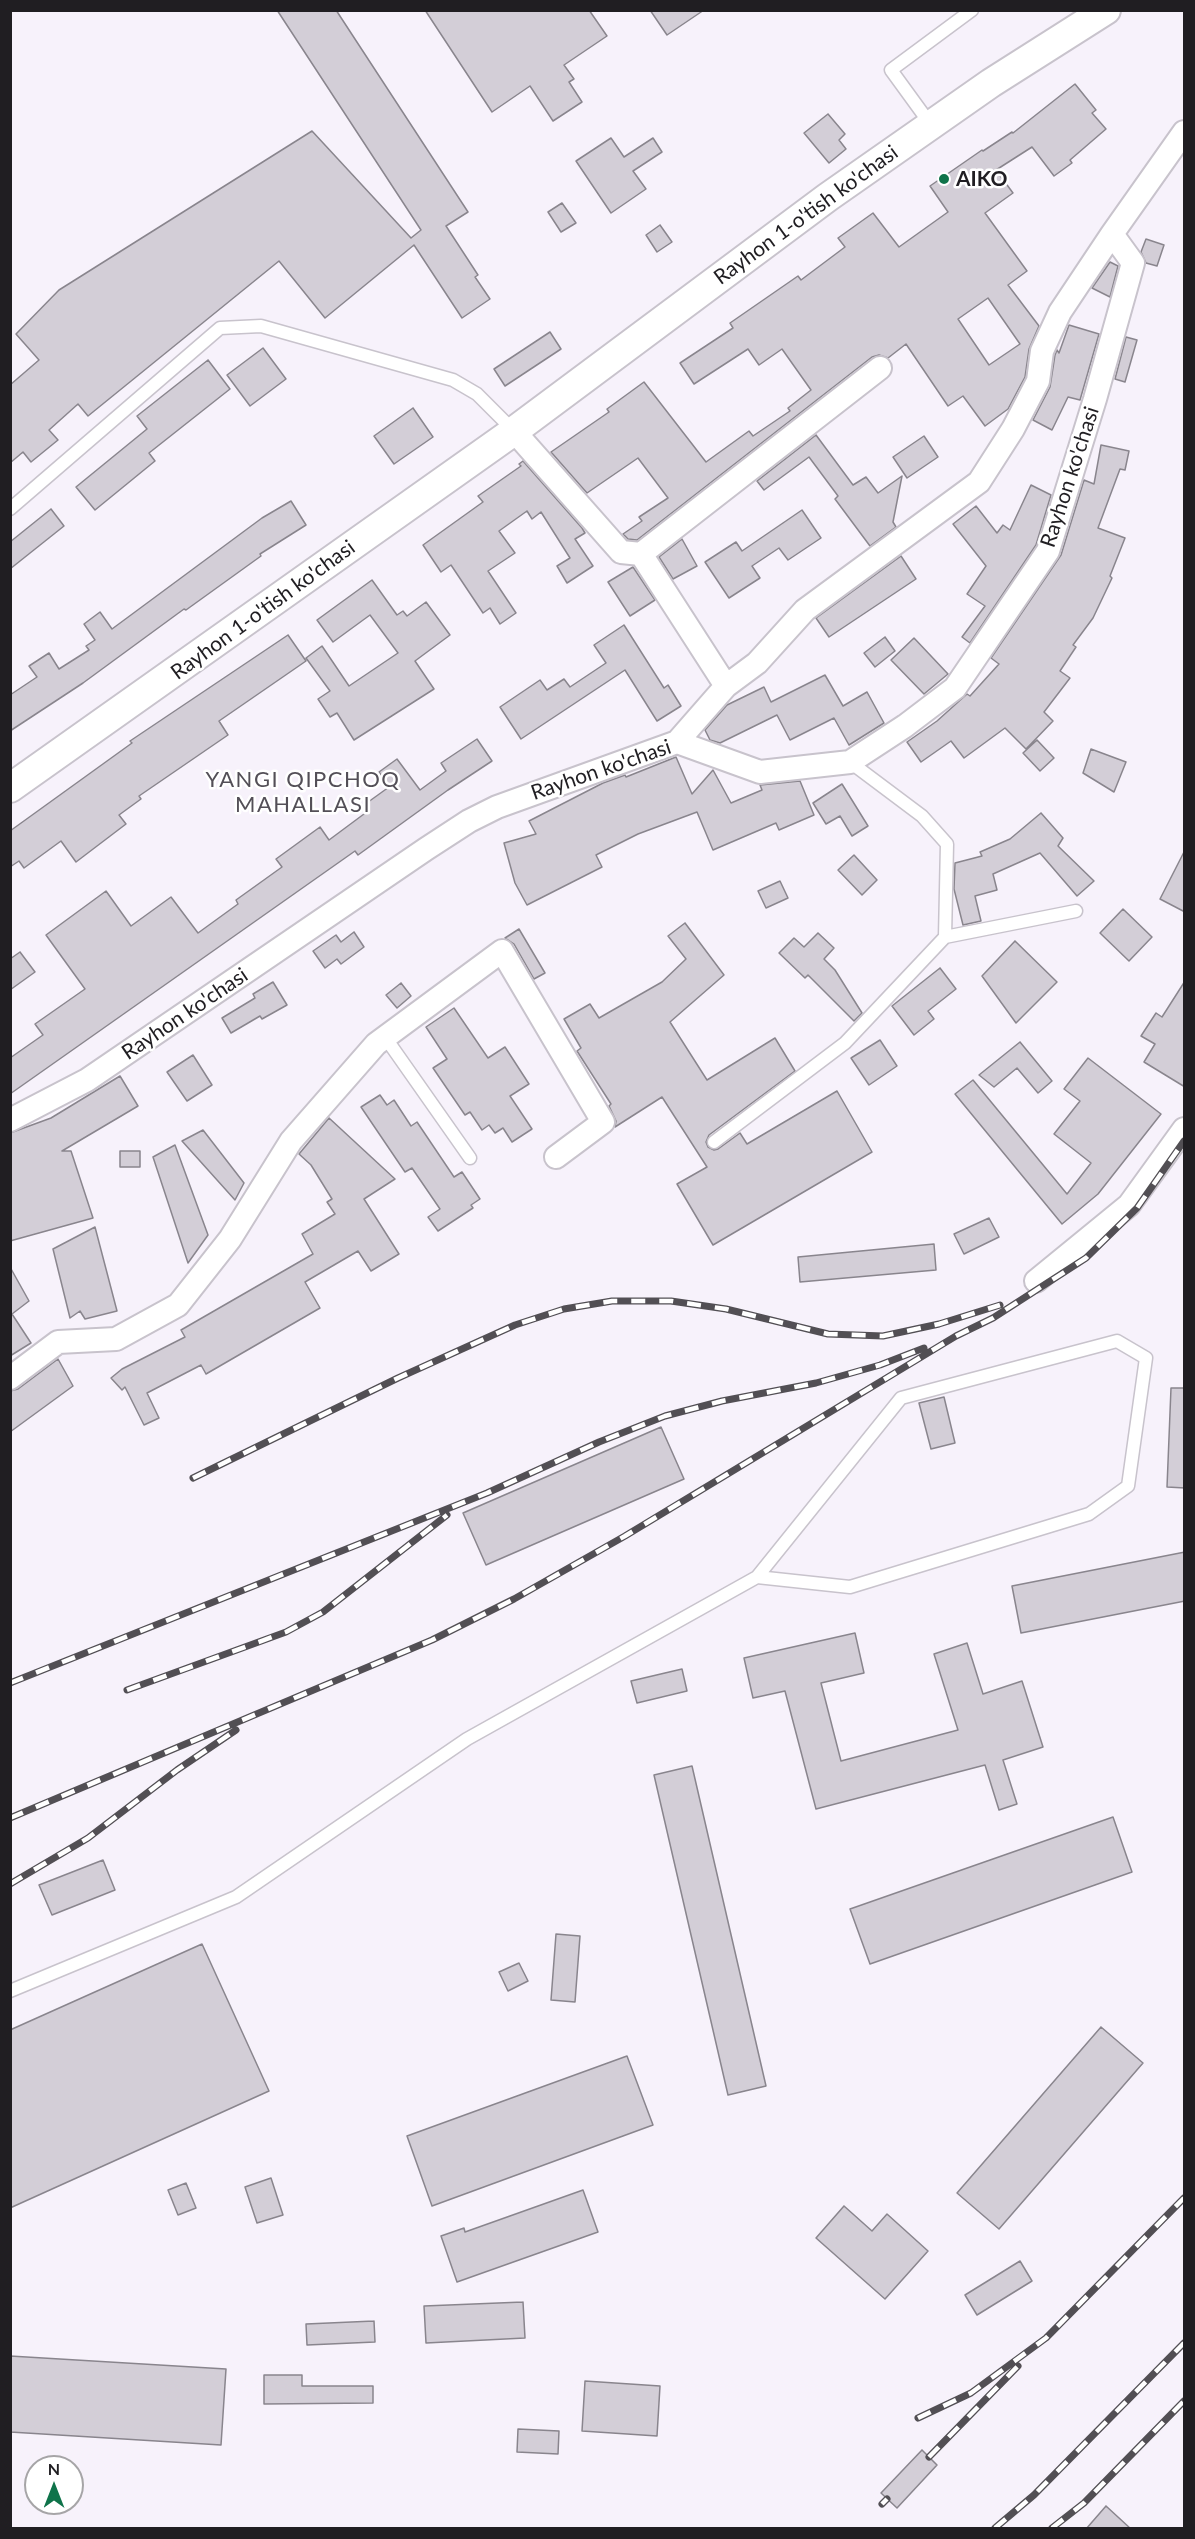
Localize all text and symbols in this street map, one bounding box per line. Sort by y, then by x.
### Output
street label: Rayhon 1-o'tish ko'chasi [709,140,903,290]
place label: AIKO [956,166,1007,192]
marker: AIKO [937,172,951,186]
street label: Rayhon ko'chasi [1035,403,1105,551]
street label: Rayhon 1-o'tish ko'chasi [166,535,360,685]
street label: Rayhon ko'chasi [528,734,674,806]
district label: YANGI QIPCHOQ MAHALLASI [206,767,400,818]
street label: Rayhon ko'chasi [117,963,253,1065]
north arrow [24,2455,84,2515]
text: N [48,2459,60,2478]

